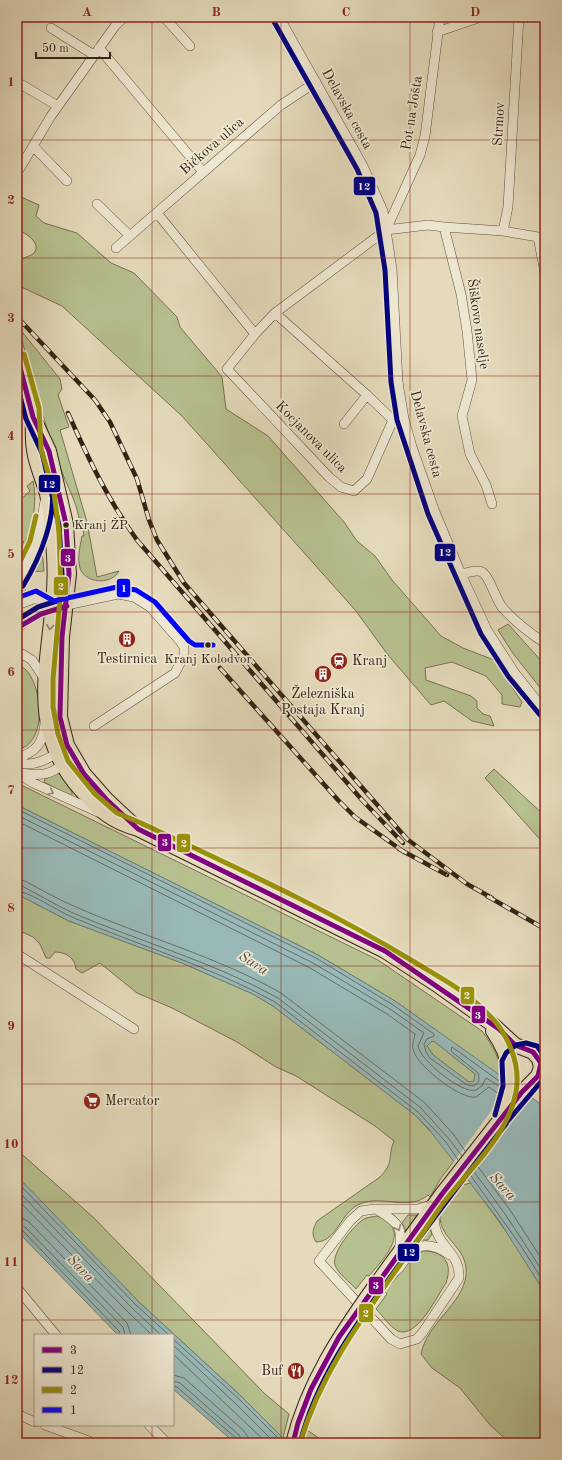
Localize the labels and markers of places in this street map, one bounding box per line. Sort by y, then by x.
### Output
place label: Kranj ŽP [74,516,128,532]
marker: Kranj ŽP [61,520,71,530]
building icon: Testirnica [117,629,137,649]
marker: Kranj Kolodvor [203,640,213,650]
station icon: Kranj [329,651,349,671]
place label: Testirnica [97,652,157,666]
place label: Kranj Kolodvor [164,653,252,666]
place label: Kranj [352,654,387,668]
building icon: Železniška Postaja Kranj [313,664,333,684]
place label: Železniška Postaja Kranj [281,684,365,717]
supermarket icon: Mercator [82,1091,102,1111]
place label: Mercator [105,1094,160,1108]
restaurant icon: Buf [286,1361,306,1381]
place label: Buf [261,1364,284,1378]

